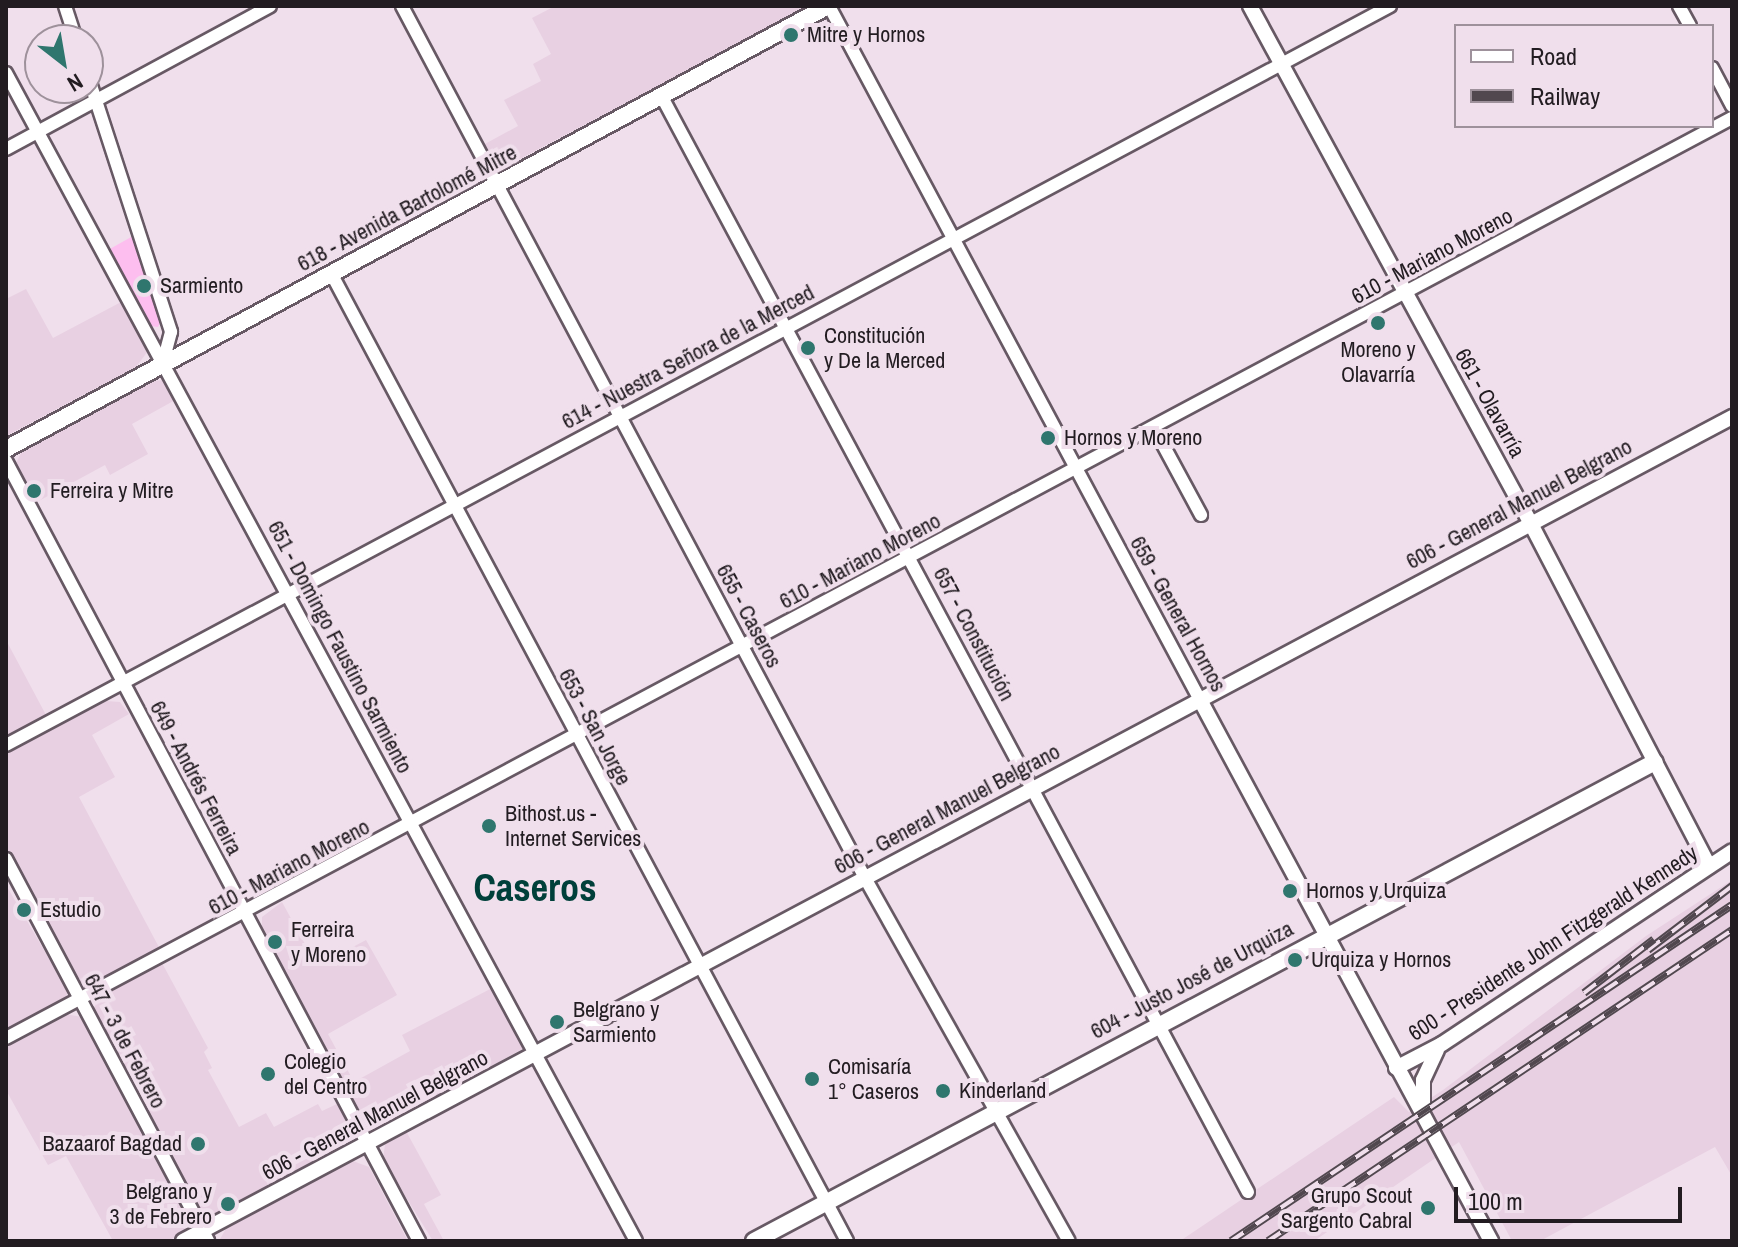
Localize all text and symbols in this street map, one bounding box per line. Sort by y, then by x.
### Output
place label: Mitre y Hornos [807,22,925,48]
north arrow [24,24,104,104]
legend [1454,24,1714,128]
marker: Mitre y Hornos [782,26,800,44]
text: Road [1530,40,1577,72]
text: N [62,67,89,99]
text: Railway [1530,80,1600,112]
street label: 618 - Avenida Bartolomé Mitre [292,139,522,277]
street label: 610 - Mariano Moreno [1347,202,1517,310]
place label: Sarmiento [160,273,243,299]
marker: Sarmiento [135,277,153,295]
street label: 614 - Nuestra Señora de la Merced [557,279,819,435]
marker: Moreno y Olavarría [1369,314,1387,332]
place label: Constitución y De la Merced [824,322,945,374]
place label: Moreno y Olavarría [1340,336,1416,388]
marker: Constitución y De la Merced [799,339,817,357]
street label: 661 - Olavarría [1449,344,1531,462]
place label: Hornos y Moreno [1064,425,1202,451]
marker: Hornos y Moreno [1039,429,1057,447]
street label: 606 - General Manuel Belgrano [1402,433,1636,575]
place label: Ferreira y Mitre [50,478,173,504]
marker: Ferreira y Mitre [25,482,43,500]
street label: 610 - Mariano Moreno [775,507,945,615]
street label: 651 - Domingo Faustino Sarmiento [262,516,418,778]
street label: 659 - General Hornos [1124,532,1232,696]
street label: 655 - Caseros [711,560,787,672]
street label: 657 - Constitución [928,563,1020,705]
street label: 653 - San Jorge [553,664,637,790]
street label: 649 - Andrés Ferreira [144,696,248,860]
street label: 606 - General Manuel Belgrano [830,738,1064,880]
place label: Bithost.us - Internet Services [505,800,641,852]
street label: 610 - Mariano Moreno [204,813,374,921]
marker: Bithost.us - Internet Services [480,817,498,835]
street label: 600 - Presidente John Fitzgerald Kennedy [1404,840,1702,1046]
district label: Caseros [474,865,596,911]
place label: Hornos y Urquiza [1306,878,1446,904]
marker: Hornos y Urquiza [1281,882,1299,900]
place label: Estudio [40,897,101,923]
marker: Estudio [15,901,33,919]
street label: 604 - Justo José de Urquiza [1086,915,1298,1045]
place label: Ferreira y Moreno [291,916,366,968]
marker: Ferreira y Moreno [266,933,284,951]
place label: Urquiza y Hornos [1311,947,1451,973]
marker: Urquiza y Hornos [1286,951,1304,969]
street label: 647 - 3 de Febrero [78,969,172,1113]
place label: Belgrano y Sarmiento [573,996,659,1048]
marker: Belgrano y Sarmiento [548,1013,566,1031]
street label: 606 - General Manuel Belgrano [258,1044,492,1186]
place label: Colegio del Centro [284,1048,367,1100]
place label: Comisaría 1° Caseros [828,1053,919,1104]
marker: Colegio del Centro [259,1065,277,1083]
marker: Comisaría 1° Caseros [803,1070,821,1088]
place label: Kinderland [959,1078,1046,1104]
marker: Kinderland [934,1082,952,1100]
place label: Bazaarof Bagdad [43,1131,182,1157]
marker: Bazaarof Bagdad [189,1135,207,1153]
scale bar [1458,1171,1686,1221]
place label: Belgrano y 3 de Febrero [110,1178,212,1230]
place label: Grupo Scout Sargento Cabral [1281,1182,1412,1234]
text: 100 m [1468,1185,1523,1217]
marker: Belgrano y 3 de Febrero [219,1195,237,1213]
marker: Grupo Scout Sargento Cabral [1419,1199,1437,1217]

